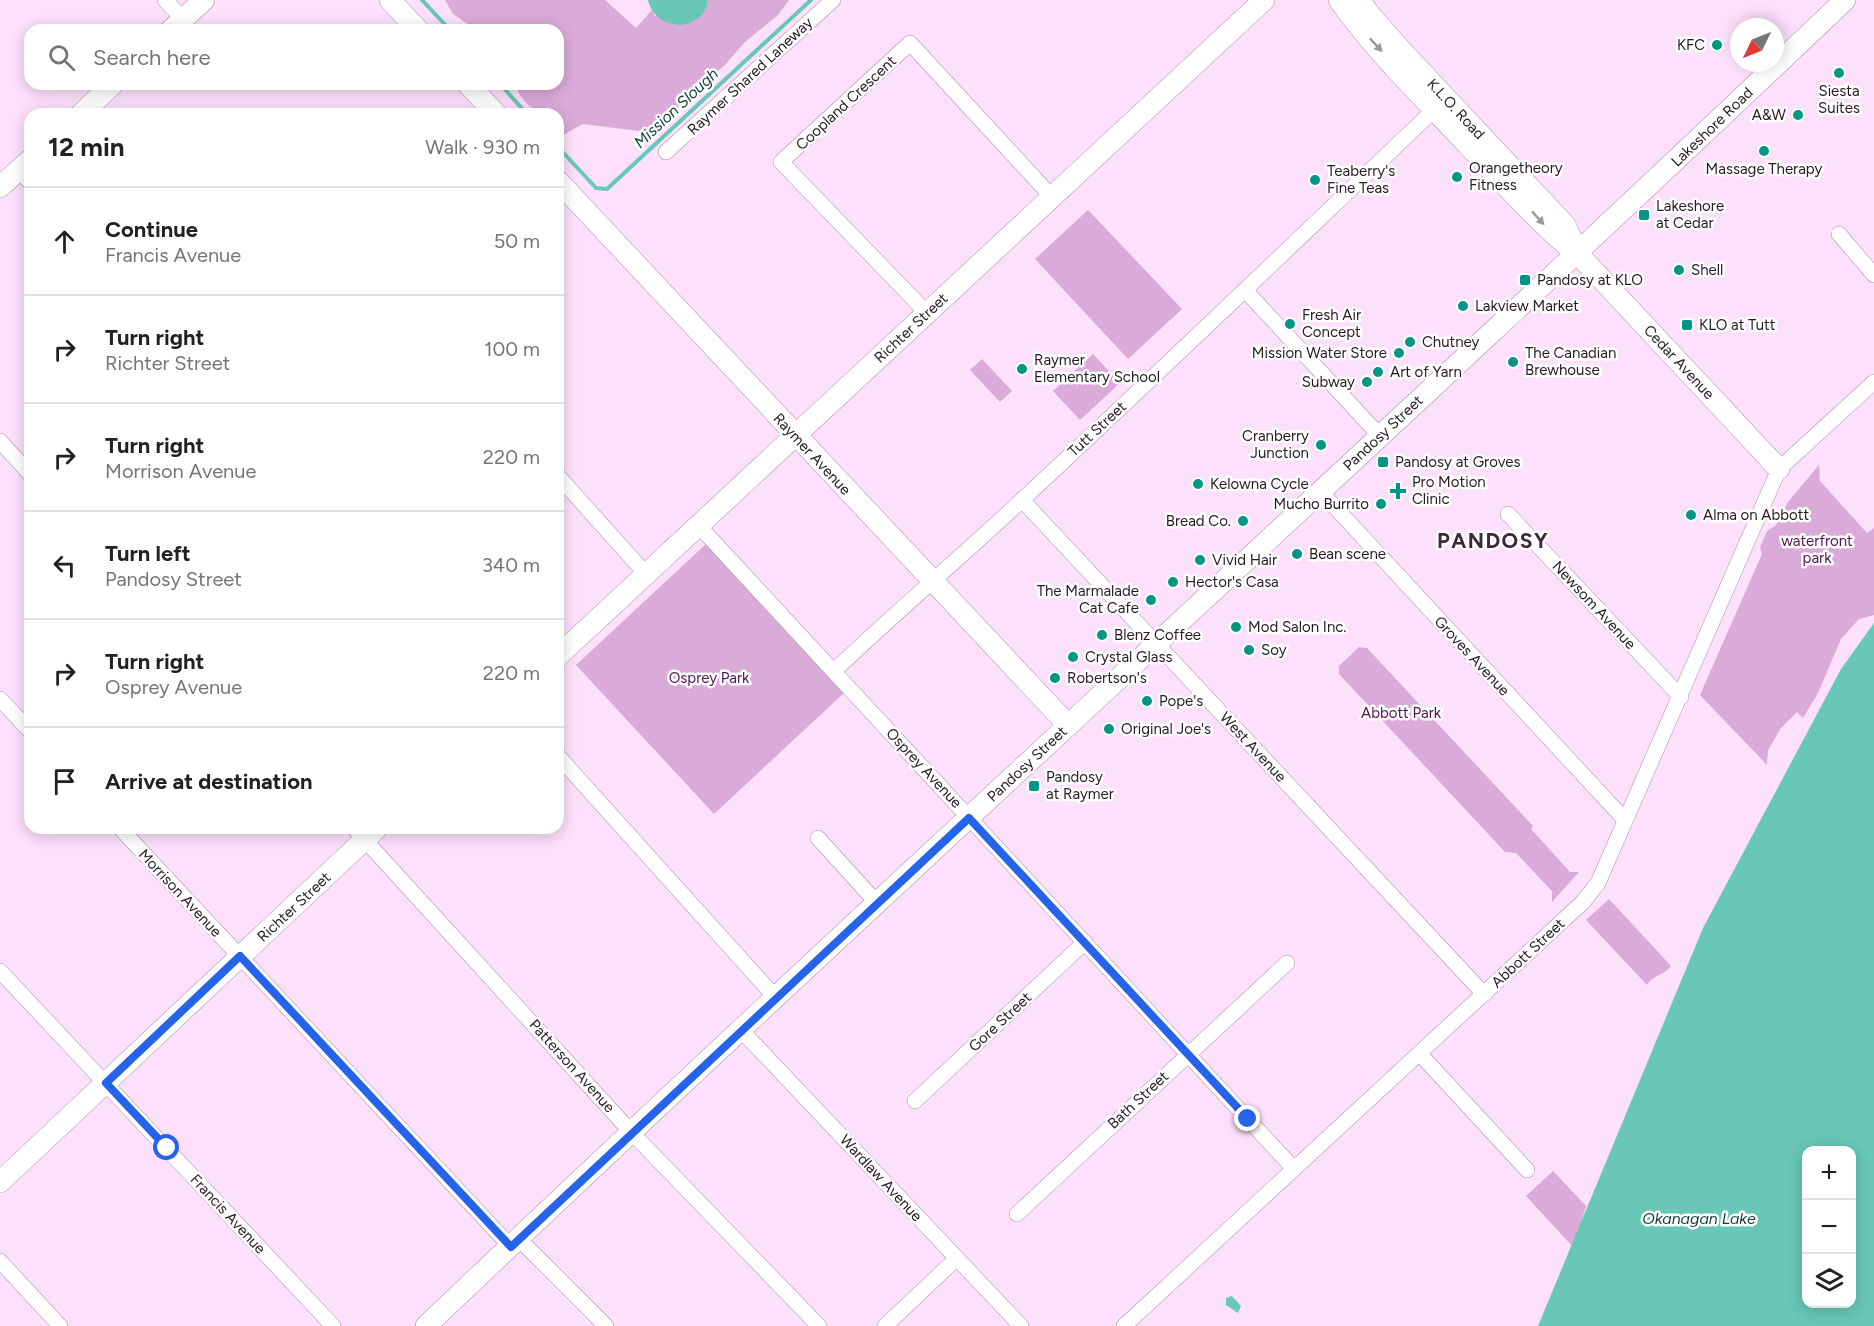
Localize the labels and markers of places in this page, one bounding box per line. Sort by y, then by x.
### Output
place label: KFC [1677,36,1705,54]
marker: KFC [1710,38,1724,52]
marker: Siesta Suites [1832,66,1846,80]
place label: Siesta Suites [1818,82,1860,117]
place label: A&W [1752,106,1787,124]
marker: A&W [1791,108,1805,122]
marker: Massage Therapy [1757,144,1771,158]
place label: Orangetheory Fitness [1469,159,1563,194]
place label: Massage Therapy [1706,160,1823,178]
place label: Teaberry's Fine Teas [1327,162,1395,197]
marker: Orangetheory Fitness [1450,170,1464,184]
marker: Teaberry's Fine Teas [1308,173,1322,187]
place label: Lakeshore at Cedar [1656,197,1724,232]
marker: Lakeshore at Cedar [1637,208,1651,222]
place label: Shell [1691,261,1723,279]
marker: Shell [1672,263,1686,277]
place label: Pandosy at KLO [1537,271,1643,289]
marker: Pandosy at KLO [1518,273,1532,287]
place label: Lakview Market [1475,297,1579,315]
marker: Lakview Market [1456,299,1470,313]
place label: Fresh Air Concept [1302,306,1361,341]
place label: KLO at Tutt [1699,316,1776,334]
marker: Fresh Air Concept [1283,317,1297,331]
marker: KLO at Tutt [1680,318,1694,332]
place label: Chutney [1422,333,1480,351]
marker: Chutney [1403,335,1417,349]
place label: Mission Water Store [1252,344,1387,362]
place label: The Canadian Brewhouse [1525,344,1616,379]
marker: Mission Water Store [1392,346,1406,360]
place label: Raymer Elementary School [1034,351,1160,386]
marker: The Canadian Brewhouse [1506,355,1520,369]
marker: Raymer Elementary School [1015,362,1029,376]
place label: Art of Yarn [1390,363,1462,381]
marker: Art of Yarn [1371,365,1385,379]
place label: Subway [1302,373,1355,391]
marker: Subway [1360,375,1374,389]
place label: Cranberry Junction [1242,427,1309,462]
marker: Cranberry Junction [1314,438,1328,452]
place label: Pandosy at Groves [1395,453,1520,471]
marker: Pandosy at Groves [1376,455,1390,469]
place label: Pro Motion Clinic [1412,473,1486,508]
place label: Kelowna Cycle [1210,475,1309,493]
marker: Kelowna Cycle [1191,477,1205,491]
marker: Pro Motion Clinic [1389,482,1407,500]
place label: Mucho Burrito [1274,495,1369,513]
marker: Mucho Burrito [1374,497,1388,511]
place label: Alma on Abbott [1703,506,1809,524]
marker: Alma on Abbott [1684,508,1698,522]
place label: Bread Co. [1166,512,1231,530]
marker: Bread Co. [1236,514,1250,528]
place label: Bean scene [1309,545,1386,563]
marker: Bean scene [1290,547,1304,561]
place label: Vivid Hair [1212,551,1277,569]
marker: Vivid Hair [1193,553,1207,567]
place label: Hector's Casa [1185,573,1279,591]
marker: Hector's Casa [1166,575,1180,589]
place label: The Marmalade Cat Cafe [1037,582,1139,617]
marker: The Marmalade Cat Cafe [1144,593,1158,607]
place label: Mod Salon Inc. [1248,618,1347,636]
marker: Mod Salon Inc. [1229,620,1243,634]
place label: Blenz Coffee [1114,626,1201,644]
marker: Blenz Coffee [1095,628,1109,642]
place label: Soy [1261,641,1287,659]
marker: Soy [1242,643,1256,657]
place label: Crystal Glass [1085,648,1172,666]
marker: Crystal Glass [1066,650,1080,664]
place label: Robertson's [1067,669,1147,687]
marker: Robertson's [1048,671,1062,685]
place label: Pope's [1159,692,1203,710]
marker: Pope's [1140,694,1154,708]
place label: Original Joe's [1121,720,1211,738]
marker: Original Joe's [1102,722,1116,736]
place label: Pandosy at Raymer [1046,768,1114,803]
marker: Pandosy at Raymer [1027,779,1041,793]

